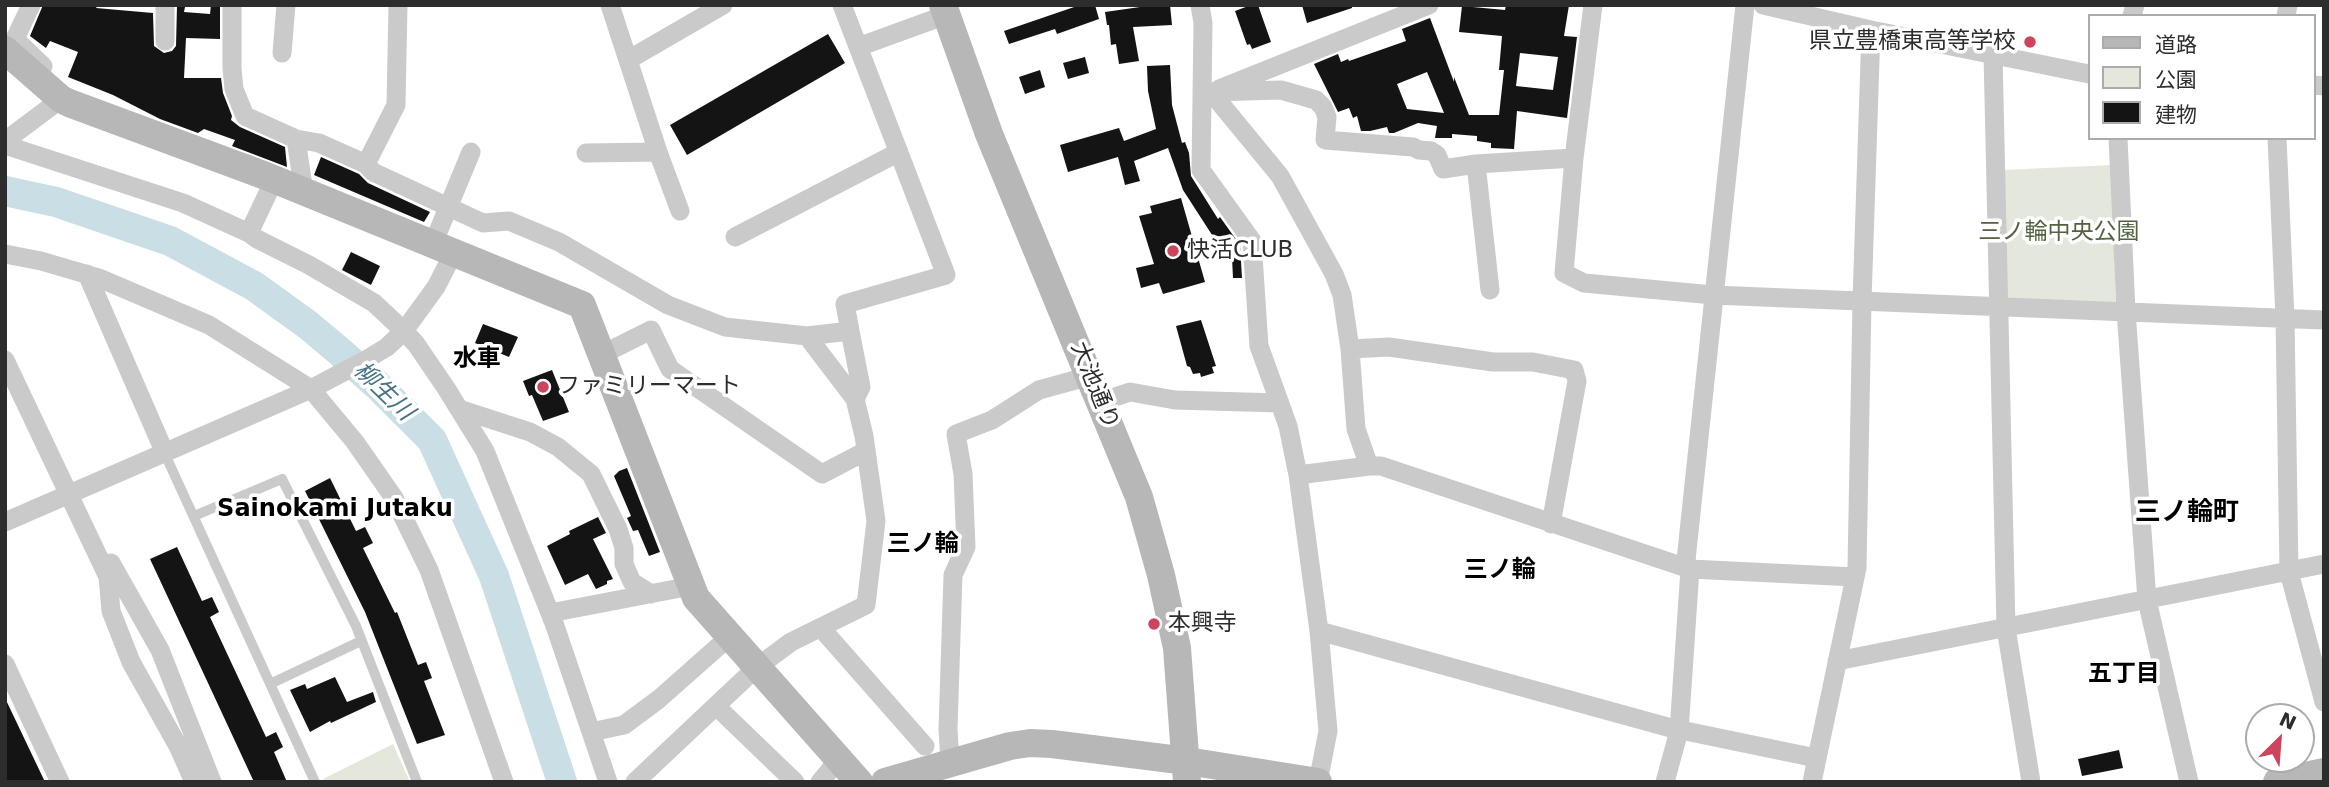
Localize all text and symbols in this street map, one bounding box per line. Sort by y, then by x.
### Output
legend [2088,14,2315,140]
place label: 県立豊橋東高等学校 [1809,28,2016,56]
text: 道路 [2155,33,2197,57]
marker: 県立豊橋東高等学校 [2022,34,2038,50]
text: 公園 [2155,68,2197,92]
text: 建物 [2155,103,2197,127]
park label: 三ノ輪中央公園 [1979,219,2139,247]
place label: 快活CLUB [1187,237,1293,265]
marker: 快活CLUB [1165,243,1181,259]
street label: 大池通り [1064,338,1124,434]
district label: 水車 [453,346,501,374]
water label: 柳生川 [347,357,419,427]
place label: ファミリーマート [557,373,741,401]
marker: ファミリーマート [535,379,551,395]
district label: Sainokami Jutaku [217,496,453,524]
district label: 三ノ輪町 [2135,497,2239,529]
district label: 三ノ輪 [887,531,959,559]
district label: 三ノ輪 [1464,557,1536,585]
place label: 本興寺 [1168,610,1237,638]
marker: 本興寺 [1146,616,1162,632]
district label: 五丁目 [2088,661,2160,689]
north arrow [2245,703,2315,773]
text: N [2276,707,2300,734]

